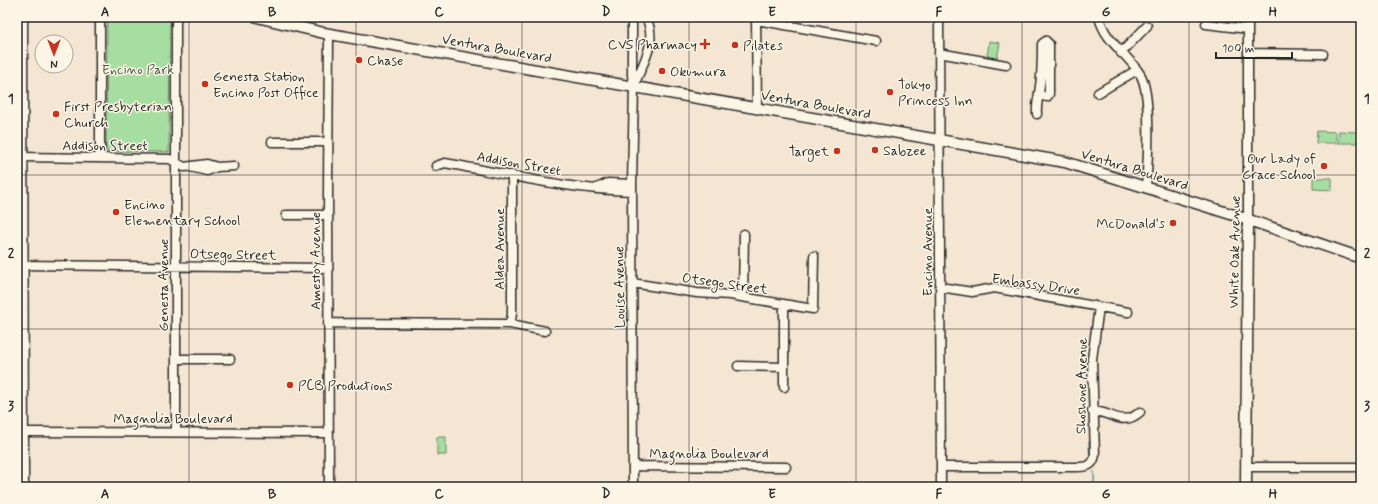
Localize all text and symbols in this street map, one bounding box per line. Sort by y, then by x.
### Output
text: A [101,4,109,21]
text: B [268,4,277,21]
text: C [434,4,444,21]
text: D [602,4,611,21]
text: E [768,4,776,21]
text: F [936,4,943,21]
text: G [1102,4,1111,21]
text: H [1269,4,1278,21]
street label: Ventura Boulevard [440,30,553,68]
north arrow [34,34,74,74]
scale bar [1216,34,1292,60]
place label: CVS Pharmacy [608,36,697,54]
place label: Pilates [743,37,783,55]
marker: CVS Pharmacy [700,39,710,49]
marker: Pilates [730,40,740,50]
text: 100 m [1222,41,1254,57]
place label: Chase [367,52,403,70]
marker: Chase [354,55,364,65]
text: N [50,56,58,70]
park label: Encino Park [102,61,174,79]
place label: Okumura [670,63,727,81]
marker: Okumura [657,66,667,76]
place label: Genesta Station Encino Post Office [213,68,319,102]
place label: Tokyo Princess Inn [898,76,973,110]
marker: Genesta Station Encino Post Office [200,79,210,89]
street label: Ventura Boulevard [759,86,872,124]
marker: Tokyo Princess Inn [885,87,895,97]
text: 1 [8,91,14,108]
text: 1 [1364,91,1370,108]
place label: First Presbyterian Church [64,98,172,132]
marker: First Presbyterian Church [51,109,61,119]
street label: Addison Street [62,137,148,155]
place label: Sabzee [883,142,927,160]
place label: Target [788,143,830,162]
marker: Sabzee [870,145,880,155]
street label: Ventura Boulevard [1079,145,1191,195]
marker: Target [832,146,842,156]
street label: Addison Street [475,148,563,180]
place label: Our Lady of Grace School [1242,150,1316,184]
marker: Our Lady of Grace School [1319,161,1329,171]
street label: White Oak Avenue [1225,195,1245,309]
place label: Encino Elementary School [124,196,240,230]
marker: Encino Elementary School [111,207,121,217]
street label: Aldea Avenue [491,208,509,290]
street label: Encino Avenue [919,208,937,296]
street label: Amestoy Avenue [307,212,325,310]
place label: McDonald's [1096,215,1165,233]
marker: McDonald's [1168,218,1178,228]
street label: Genesta Avenue [155,239,173,331]
text: 2 [8,245,15,262]
street label: Otsego Street [190,245,277,266]
text: 2 [1364,245,1371,262]
street label: Louise Avenue [610,246,630,328]
street label: Otsego Street [681,269,770,300]
street label: Embassy Drive [991,270,1081,300]
street label: Shoshone Avenue [1072,337,1092,434]
place label: PCB Productions [298,377,392,395]
marker: PCB Productions [285,380,295,390]
text: 3 [8,398,14,415]
text: 3 [1364,398,1370,415]
street label: Magnolia Boulevard [113,410,233,430]
street label: Magnolia Boulevard [649,445,769,465]
text: A [101,486,109,503]
text: B [268,486,277,503]
text: C [434,486,444,503]
text: D [602,486,611,503]
text: E [768,486,776,503]
text: F [936,486,943,503]
text: G [1102,486,1111,503]
text: H [1269,486,1278,503]

